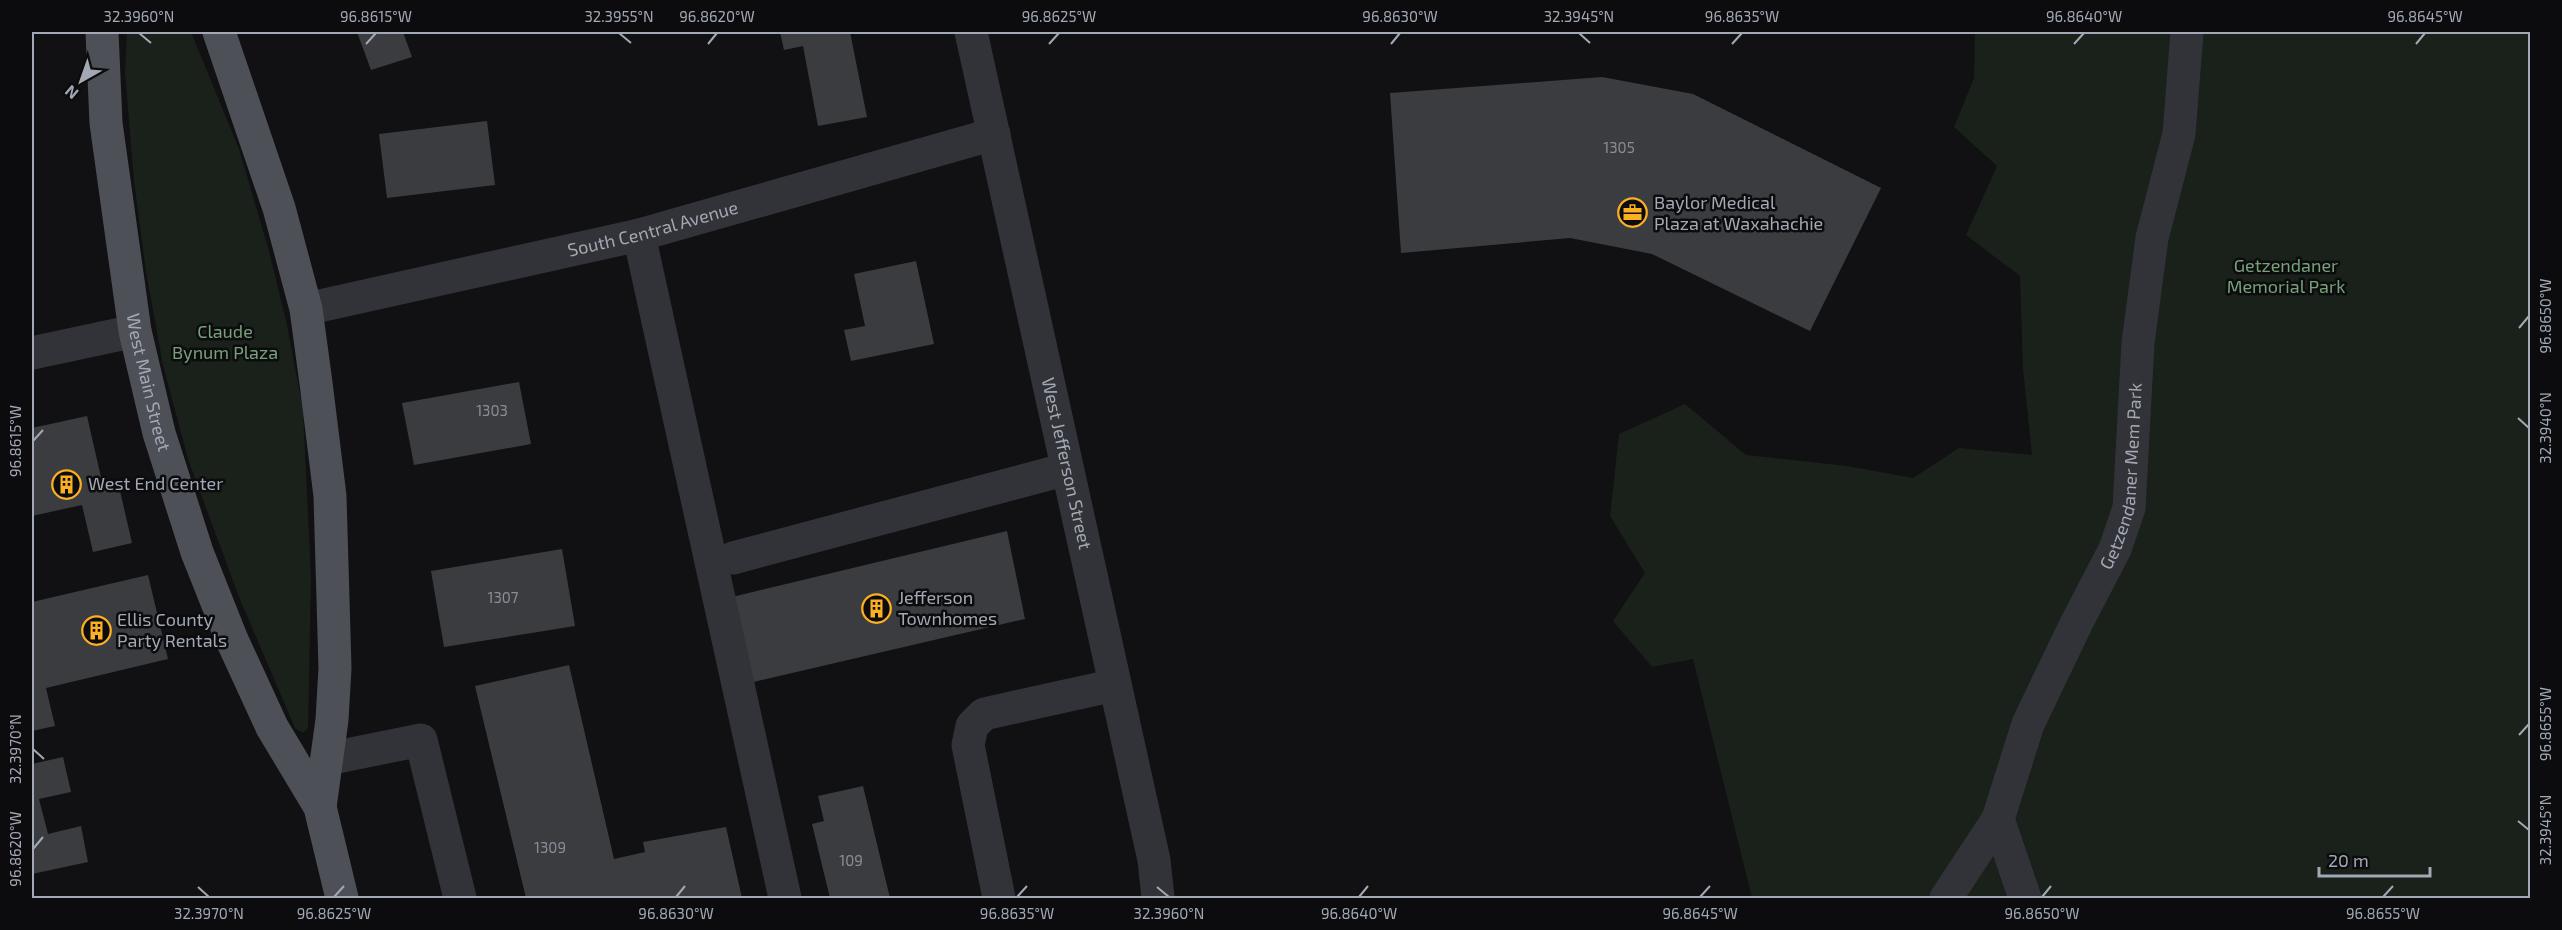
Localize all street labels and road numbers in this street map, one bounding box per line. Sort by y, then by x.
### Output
street label: South Central Avenue [565,195,740,261]
street label: West Main Street [123,312,176,454]
street label: West Jefferson Street [1038,375,1097,551]
street label: Getzendaner Mem Park [2094,382,2146,573]

